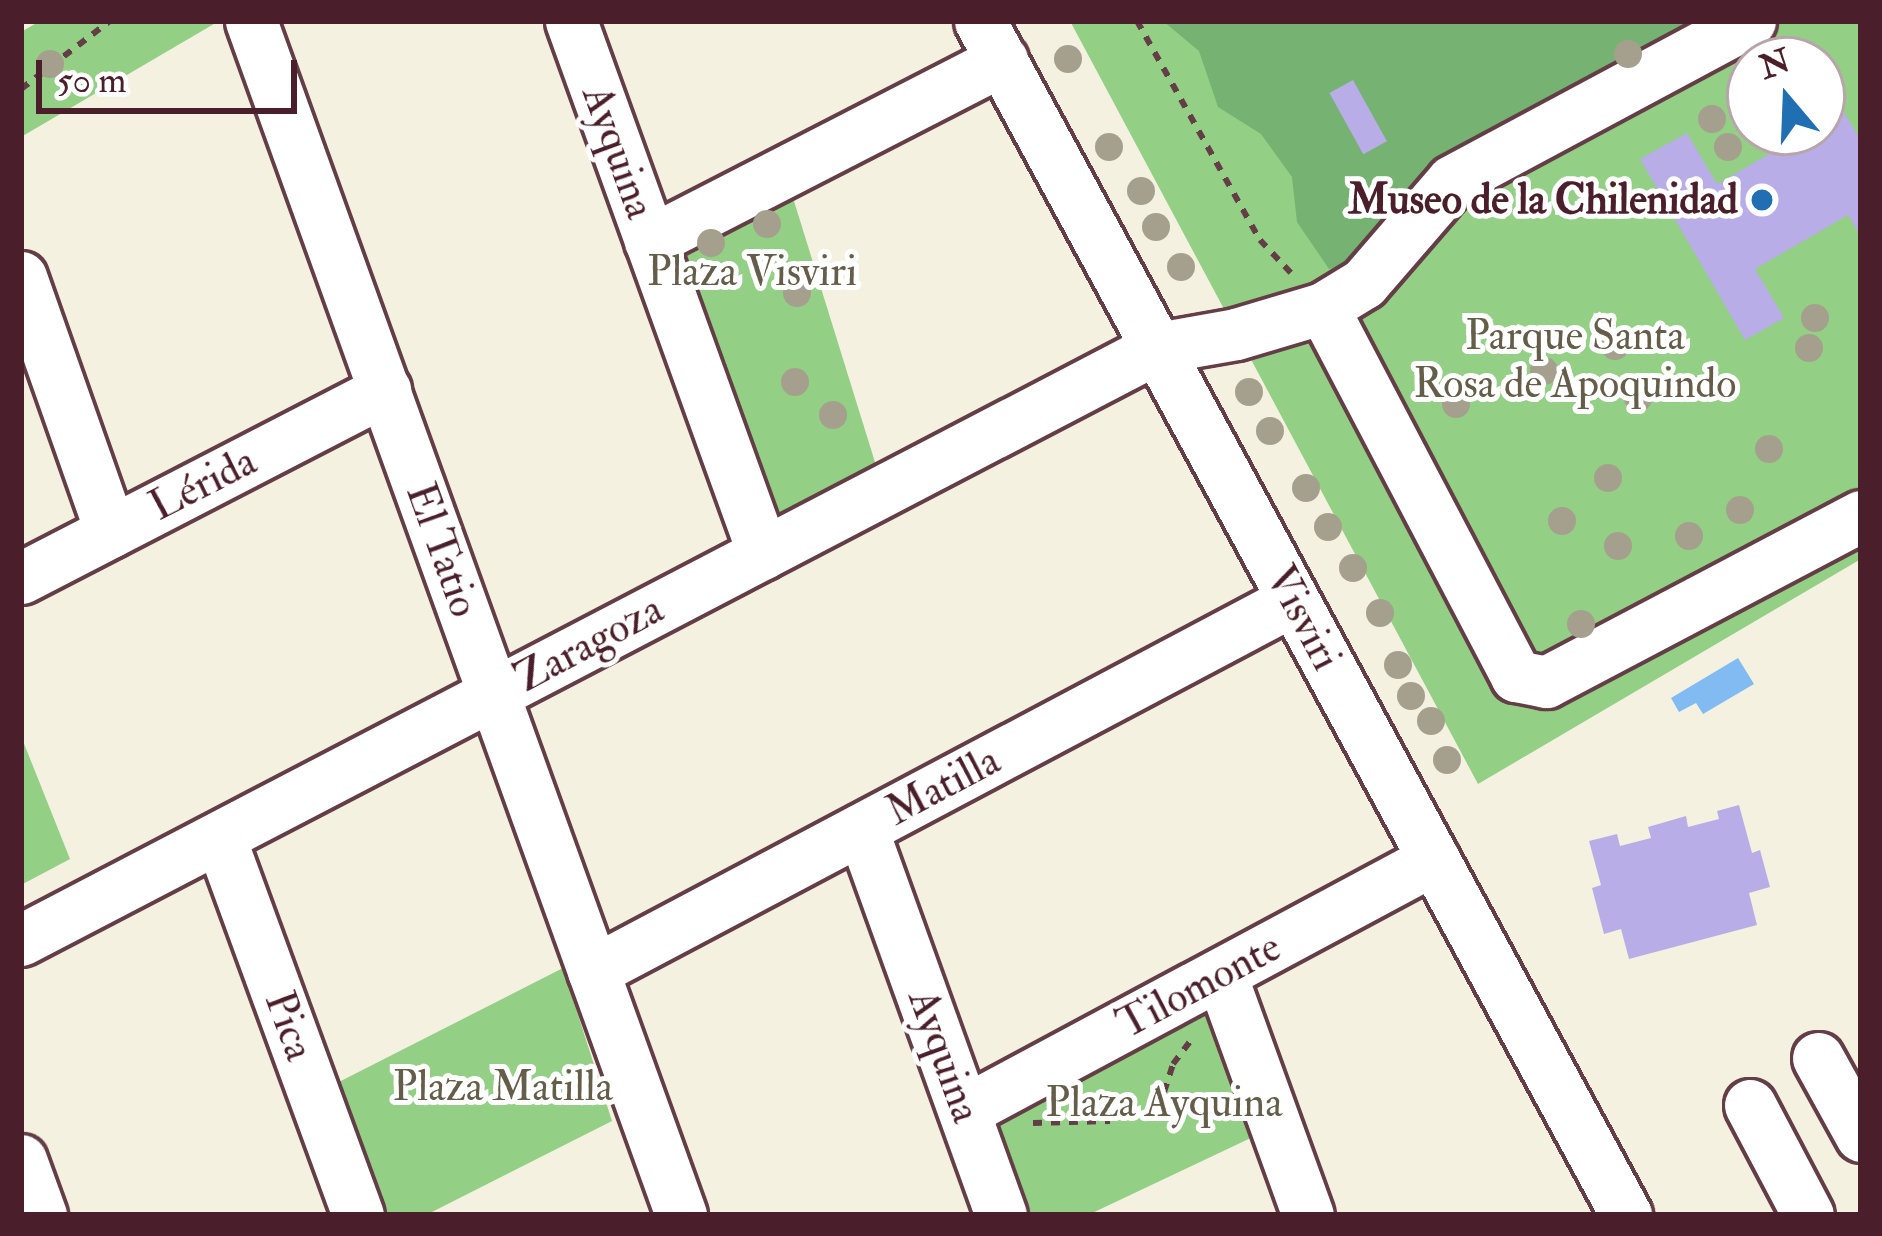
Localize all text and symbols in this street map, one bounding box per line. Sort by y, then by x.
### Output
scale bar [42,36,303,110]
north arrow [1726,36,1846,156]
text: N [1754,40,1796,89]
text: 50 m [57,58,126,103]
street label: Ayquina [571,79,665,225]
place label: Museo de la Chilenidad [1348,175,1738,225]
marker: Museo de la Chilenidad [1749,187,1775,213]
park label: Plaza Visviri [647,247,857,297]
park label: Parque Santa Rosa de Apoquindo [1414,311,1736,410]
street label: Lérida [141,436,265,532]
street label: El Tatio [395,476,489,624]
street label: Visviri [1255,557,1351,679]
street label: Zaragoza [506,584,672,704]
street label: Matilla [878,735,1008,837]
street label: Tilomonte [1109,922,1289,1050]
street label: Ayquina [897,983,991,1129]
street label: Pica [253,985,325,1067]
park label: Plaza Matilla [393,1062,613,1112]
park label: Plaza Ayquina [1046,1078,1282,1128]

